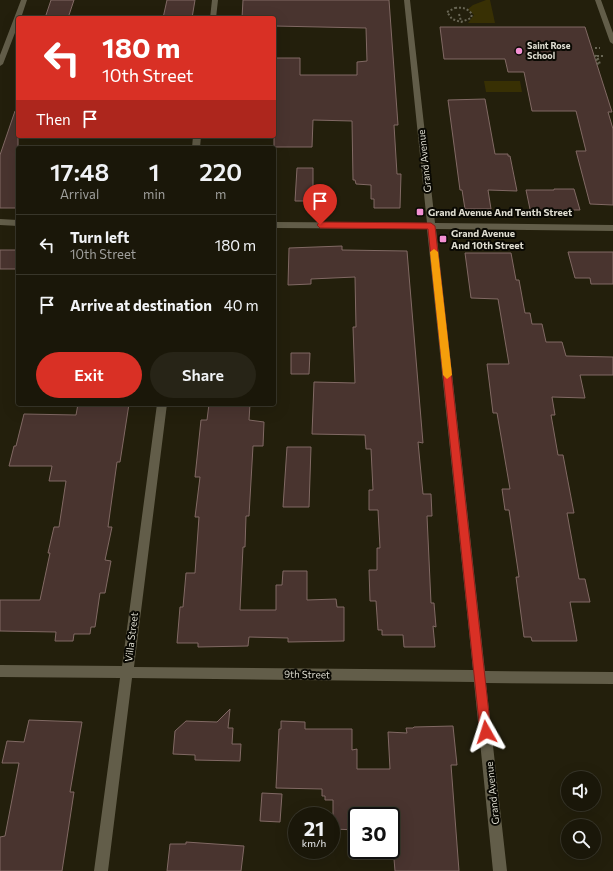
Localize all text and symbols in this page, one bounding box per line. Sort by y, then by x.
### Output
text: 180 m [102,30,180,64]
icon: left [36,32,88,84]
place label: Saint Rose School [527,40,571,61]
marker: Saint Rose School [514,46,524,56]
text: 10th Street [102,64,193,86]
icon: arrive [79,108,101,130]
text: Then [36,110,71,128]
street label: Grand Avenue [415,129,433,193]
text: 17:48 [50,157,109,186]
text: 1 [149,157,160,186]
text: 220 [199,157,242,186]
pin [303,184,337,225]
text: Arrival [60,186,99,202]
text: min [143,186,165,202]
text: m [215,186,226,202]
icon: arrive [309,190,331,212]
place label: Grand Avenue And Tenth Street [428,206,572,218]
marker: Grand Avenue And Tenth Street [415,207,425,217]
place label: Grand Avenue And 10th Street [451,227,524,251]
text: Turn left [70,228,129,246]
icon: left [36,234,58,256]
marker: Grand Avenue And 10th Street [438,234,448,244]
text: 180 m [215,236,256,254]
text: 10th Street [70,246,136,262]
icon: arrive [36,294,58,316]
text: Arrive at destination [70,296,212,314]
text: 40 m [224,296,259,314]
button: Exit [36,352,142,398]
button: Share [150,352,256,398]
street label: Villa Street [122,611,140,663]
street label: 9th Street [284,668,330,680]
position arrow [465,711,507,753]
street label: Grand Avenue [483,761,501,825]
map controls [561,771,601,859]
button: sound [561,771,601,811]
speed limit sign: 30 [348,807,400,859]
text: 21 [304,816,324,840]
button: search [561,819,601,859]
text: km/h [302,837,326,849]

